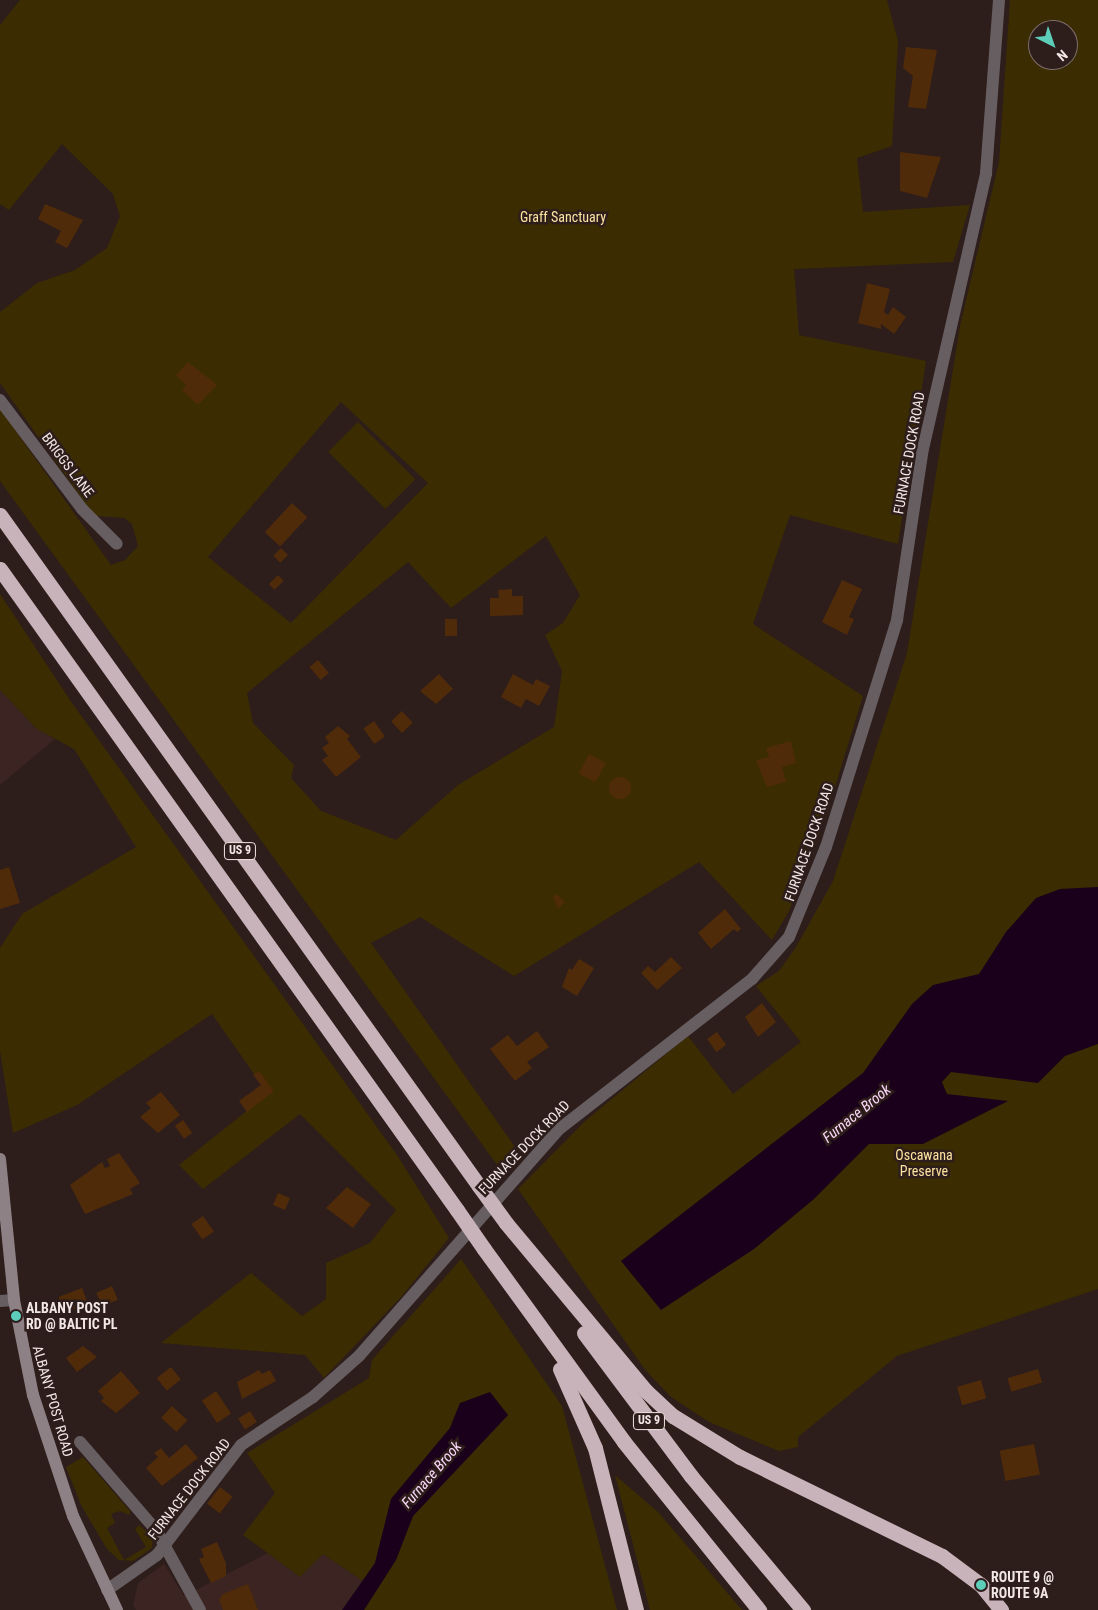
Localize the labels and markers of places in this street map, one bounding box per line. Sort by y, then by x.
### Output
place label: ALBANY POST RD @ BALTIC PL [26,1300,118,1332]
marker: ALBANY POST RD @ BALTIC PL [10,1310,22,1322]
place label: ROUTE 9 @ ROUTE 9A [991,1569,1054,1601]
marker: ROUTE 9 @ ROUTE 9A [975,1579,987,1591]

